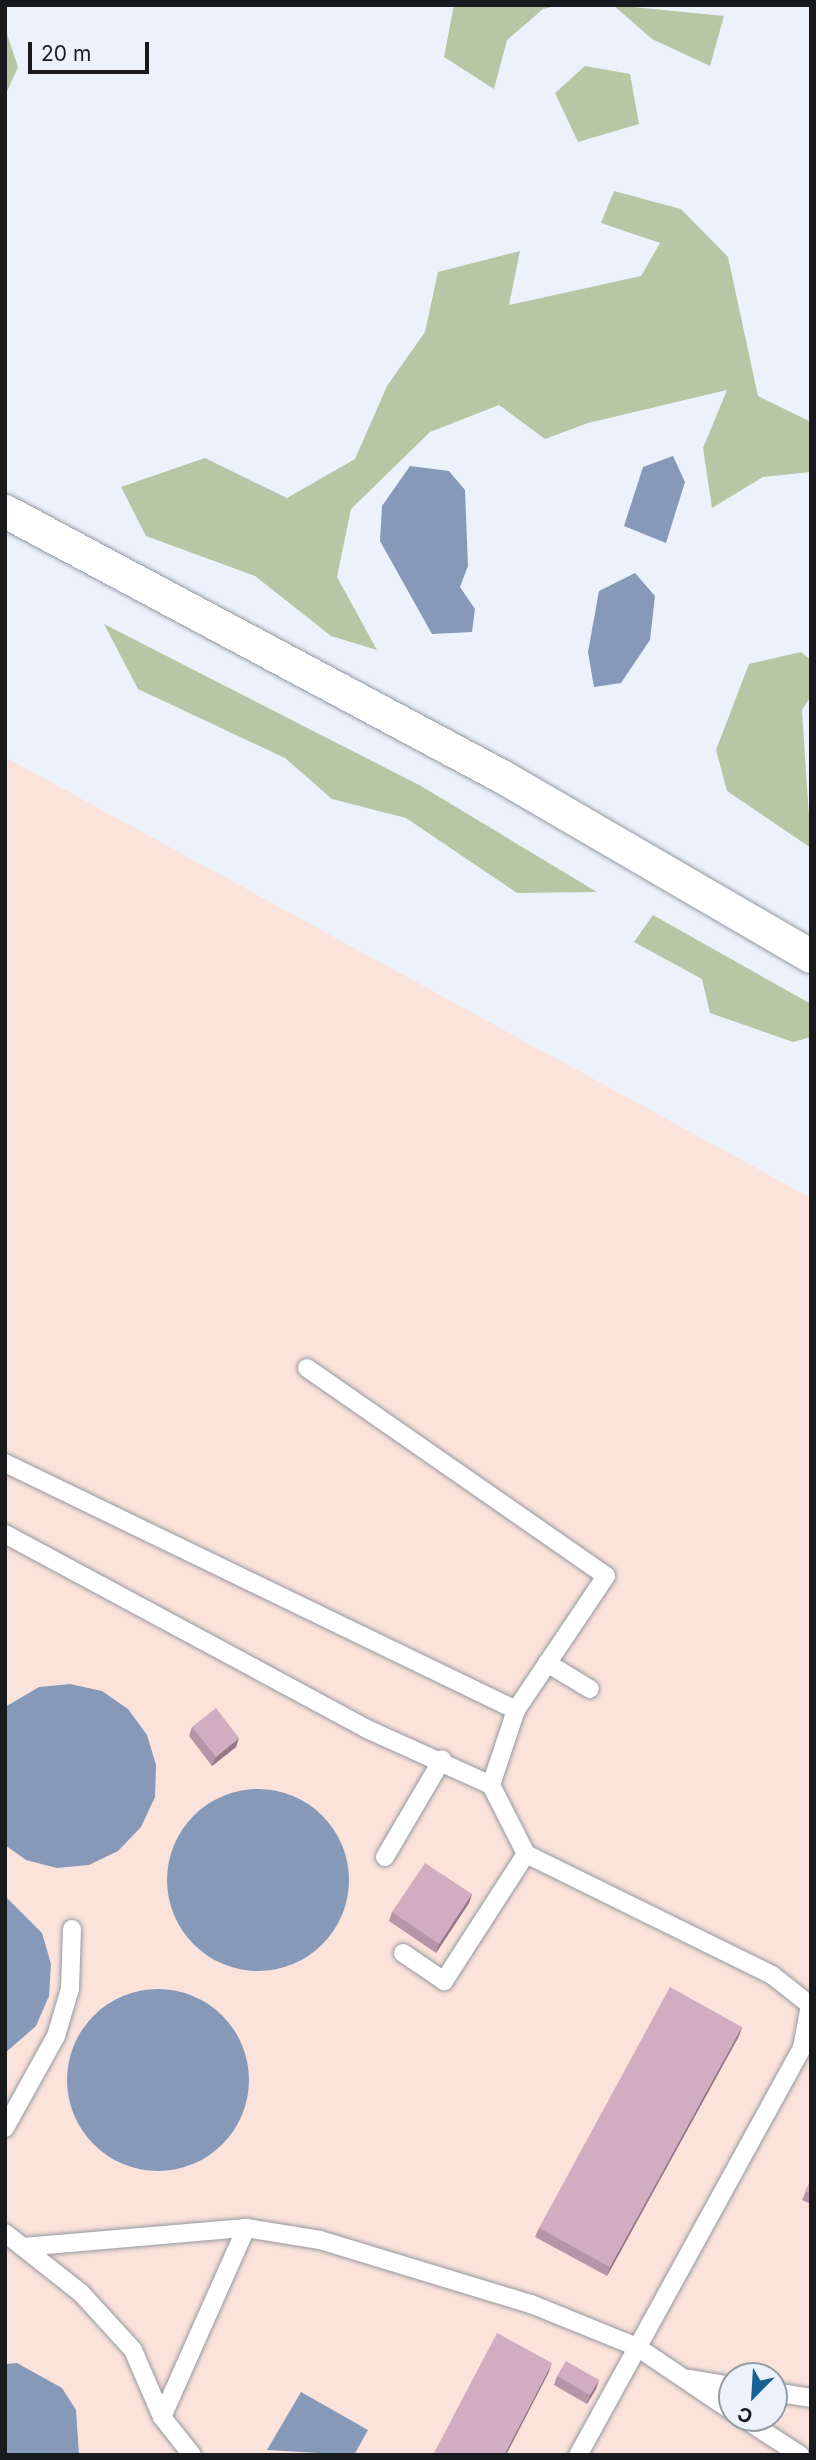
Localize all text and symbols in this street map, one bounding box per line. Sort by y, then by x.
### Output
scale bar [32,28,152,72]
text: 20 m [41,41,91,66]
north arrow [718,2362,788,2432]
text: С [734,2401,756,2428]

